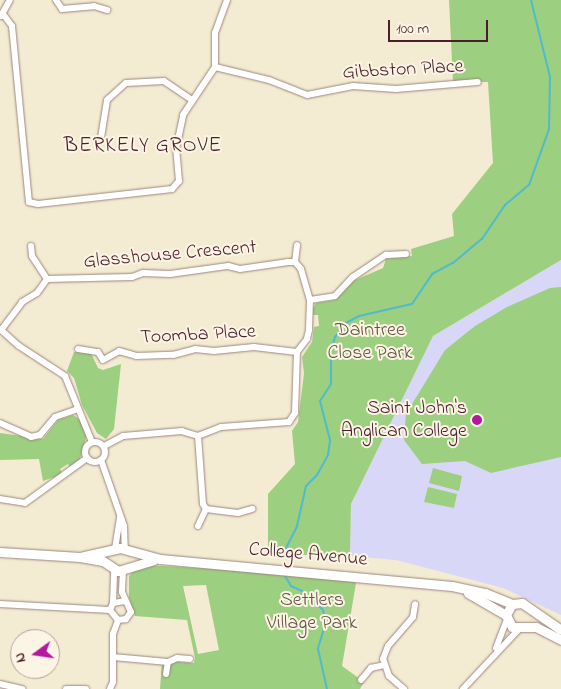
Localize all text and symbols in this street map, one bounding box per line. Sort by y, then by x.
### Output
scale bar [391,10,491,42]
text: 100 m [396,18,429,40]
street label: Gibbston Place [342,55,464,85]
district label: BERKELY GROVE [62,133,224,159]
street label: Glasshouse Crescent [83,235,257,275]
park label: Daintree Close Park [327,318,413,365]
street label: Toomba Place [140,320,256,350]
place label: Saint John's Anglican College [341,396,467,443]
marker: Saint John's Anglican College [471,414,483,426]
street label: College Avenue [248,538,368,572]
park label: Settlers Village Park [267,589,357,636]
north arrow [10,629,60,679]
text: N [10,650,32,665]

